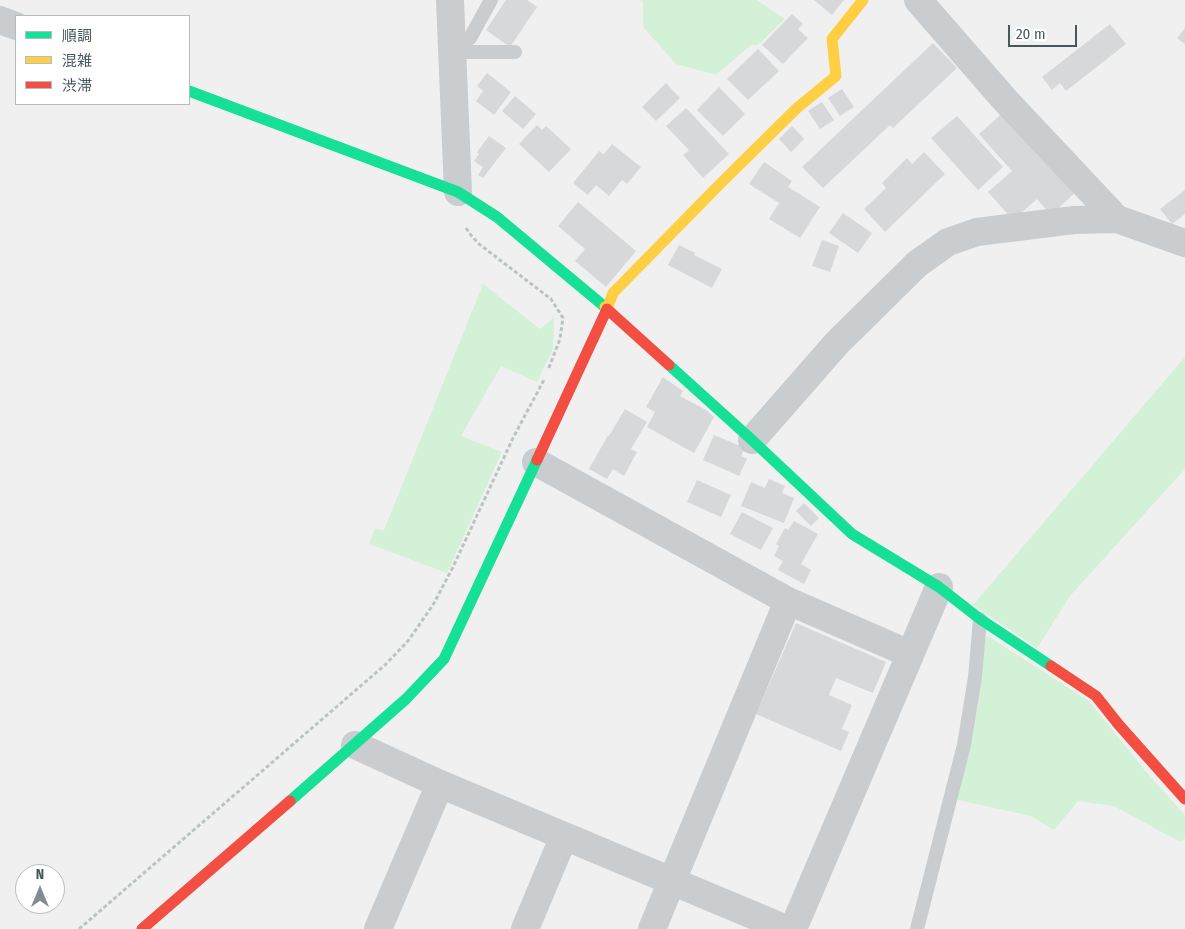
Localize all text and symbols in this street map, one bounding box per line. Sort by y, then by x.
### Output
legend [15,15,190,105]
scale bar [1010,15,1079,47]
text: 20 m [1016,25,1046,43]
text: 順調 [62,27,92,45]
text: 混雑 [62,52,92,70]
text: 渋滞 [62,77,92,95]
north arrow [15,864,65,914]
text: N [36,866,44,883]

